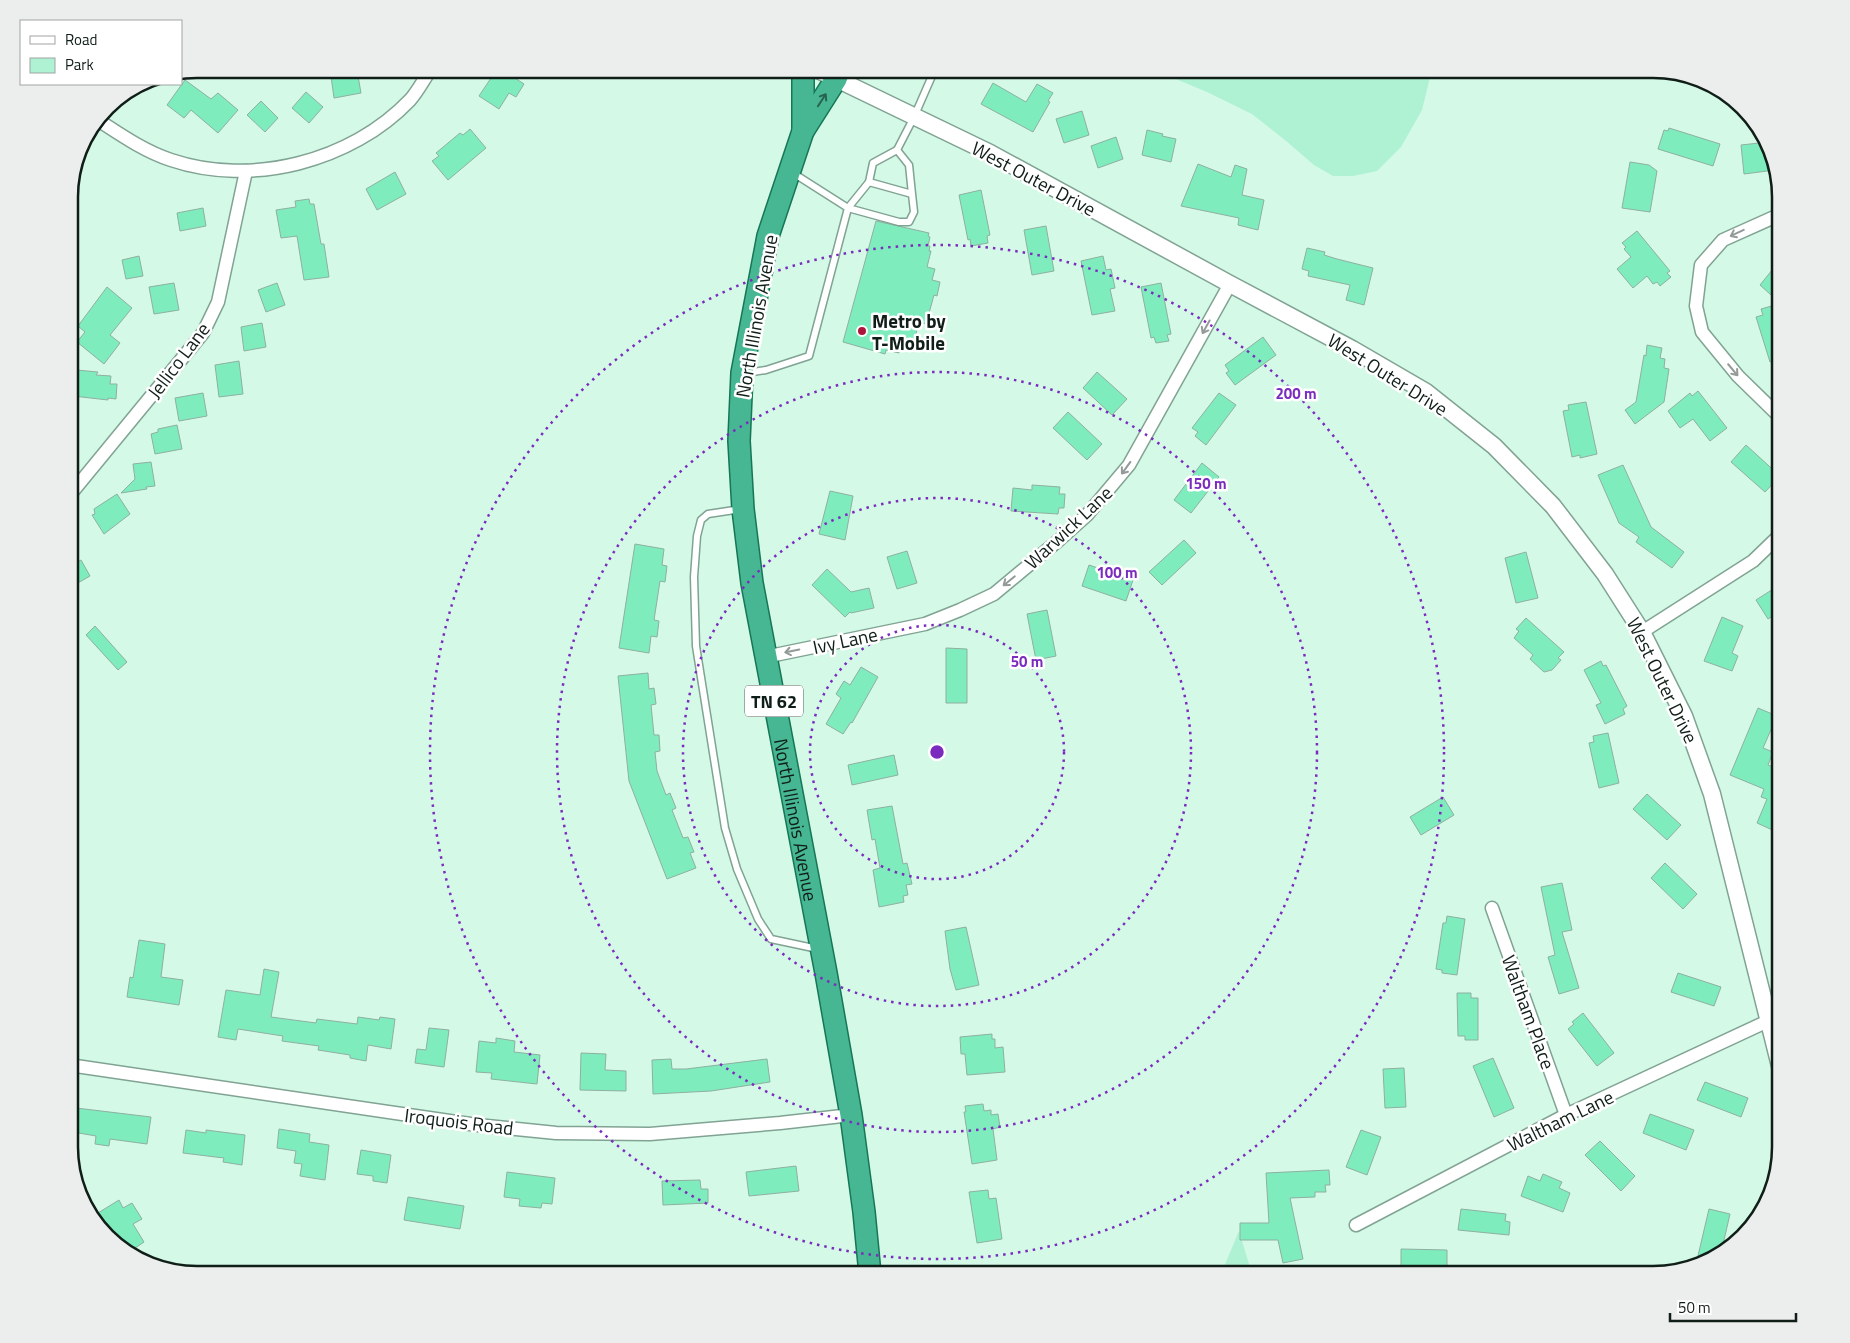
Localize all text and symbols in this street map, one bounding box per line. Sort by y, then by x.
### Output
legend [20,20,182,85]
text: Road [65,28,97,51]
text: Park [65,53,94,76]
one-way arrow [818,94,828,108]
street label: West Outer Drive [967,133,1101,223]
one-way arrow [1729,229,1744,239]
street label: North Illinois Avenue [727,232,785,400]
place label: Metro by T-Mobile [872,306,946,357]
street label: Jellico Lane [140,316,216,404]
one-way arrow [1201,319,1210,334]
marker: Metro by T-Mobile [856,325,868,337]
street label: West Outer Drive [1322,325,1454,423]
one-way arrow [1728,363,1739,376]
text: 200 m [1275,382,1317,405]
one-way arrow [1121,461,1131,475]
text: 150 m [1185,472,1227,495]
street label: Warwick Lane [1017,478,1119,576]
text: 100 m [1096,561,1138,584]
one-way arrow [1003,575,1016,586]
street label: West Outer Drive [1620,612,1706,748]
street label: Ivy Lane [810,619,880,661]
one-way arrow [785,647,801,656]
text: 50 m [1011,650,1043,673]
road number: TN 62 [745,686,803,716]
street label: North Illinois Avenue [767,736,827,903]
centre of rings [928,743,946,761]
street label: Waltham Place [1495,951,1563,1073]
street label: Waltham Lane [1502,1082,1618,1158]
street label: Iroquois Road [403,1100,515,1142]
scale bar [1670,1290,1796,1322]
text: 50 m [1678,1296,1711,1319]

